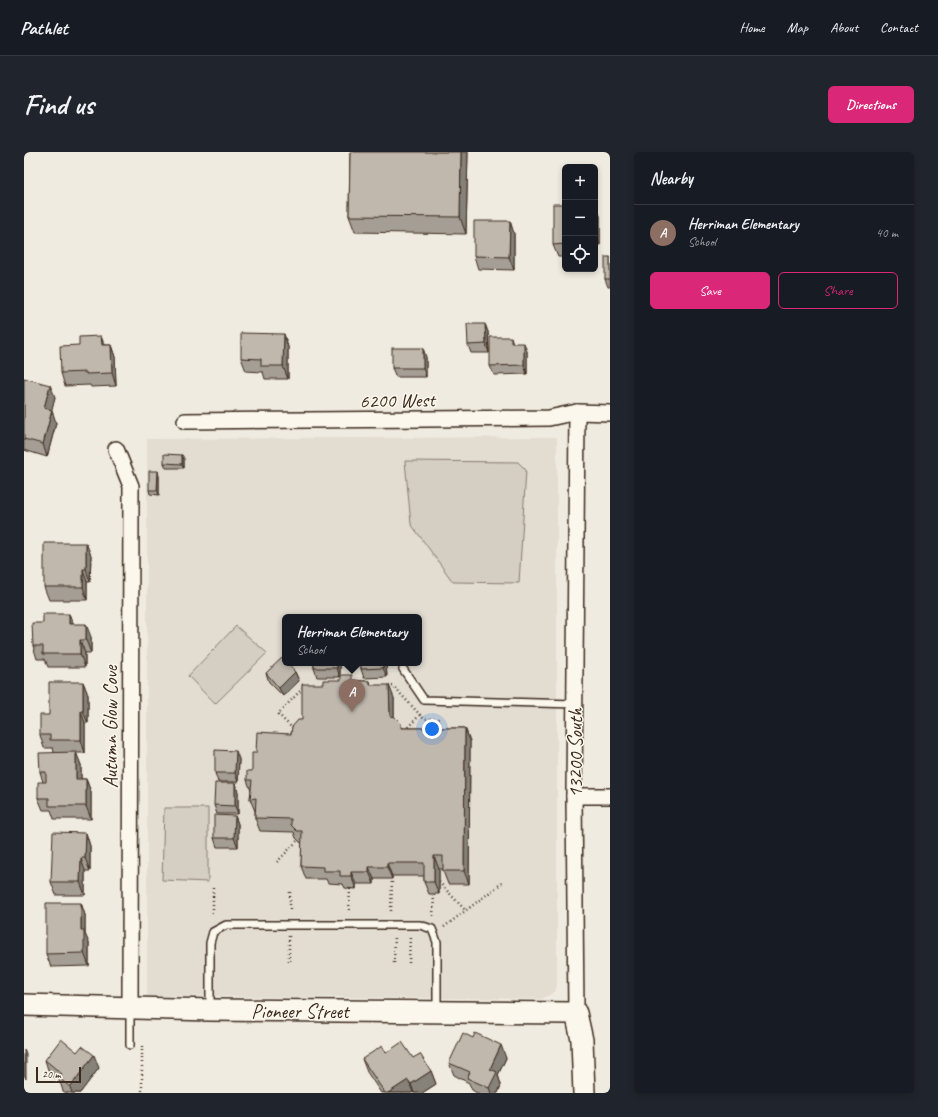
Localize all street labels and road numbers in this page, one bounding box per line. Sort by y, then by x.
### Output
street label: 6200 West [359,387,437,414]
street label: Autumn Glow Cove [98,664,123,788]
street label: 13200 South [563,707,588,798]
street label: Pioneer Street [251,999,351,1024]

